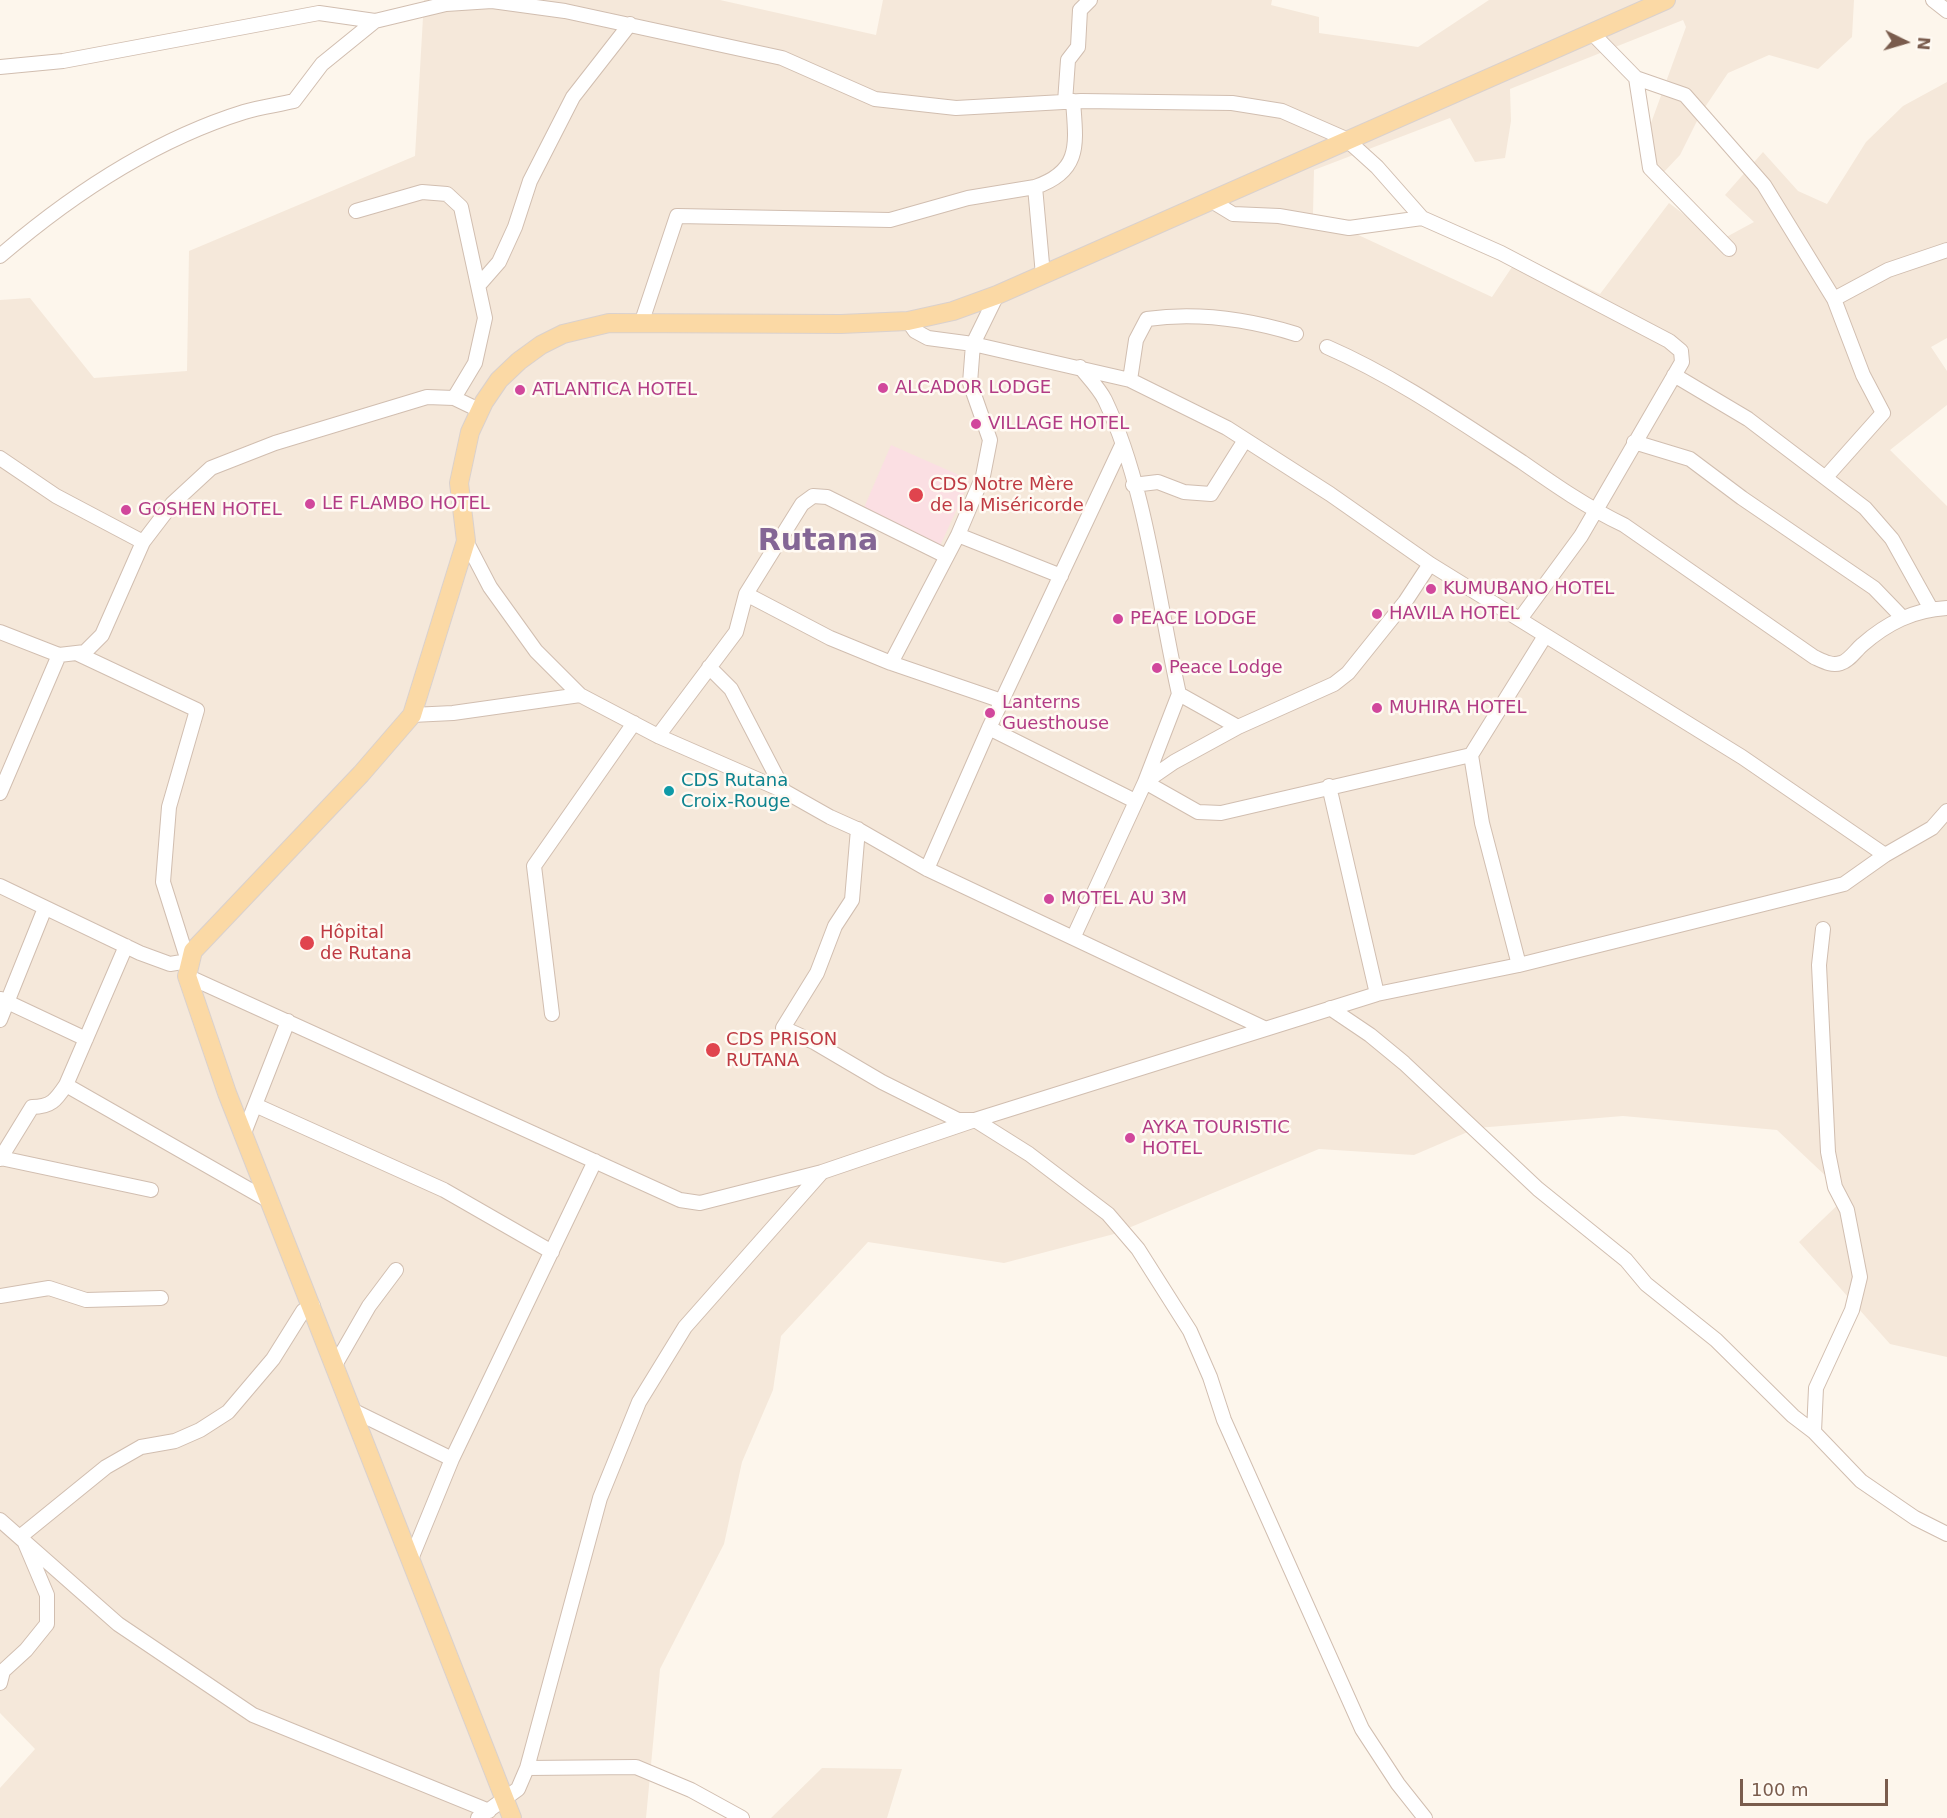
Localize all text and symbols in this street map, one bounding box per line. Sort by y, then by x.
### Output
north arrow [1875,12,1935,72]
text: N [1913,36,1933,51]
place label: ALCADOR LODGE [895,377,1051,399]
place label: ATLANTICA HOTEL [532,379,697,401]
marker: ALCADOR LODGE [876,381,890,395]
marker: ATLANTICA HOTEL [513,383,527,397]
place label: VILLAGE HOTEL [988,413,1129,435]
marker: VILLAGE HOTEL [969,417,983,431]
place label: CDS Notre Mère de la Miséricorde [930,474,1084,516]
marker: CDS Notre Mère de la Miséricorde [907,486,925,504]
place label: LE FLAMBO HOTEL [322,493,490,515]
marker: LE FLAMBO HOTEL [303,497,317,511]
place label: GOSHEN HOTEL [138,499,282,521]
marker: GOSHEN HOTEL [119,503,133,517]
district label: Rutana [758,524,878,560]
place label: KUMUBANO HOTEL [1443,578,1614,600]
marker: KUMUBANO HOTEL [1424,582,1438,596]
place label: HAVILA HOTEL [1389,603,1520,625]
marker: HAVILA HOTEL [1370,607,1384,621]
place label: PEACE LODGE [1130,608,1257,630]
marker: PEACE LODGE [1111,612,1125,626]
place label: Peace Lodge [1169,657,1283,679]
marker: Peace Lodge [1150,661,1164,675]
place label: Lanterns Guesthouse [1002,692,1109,734]
place label: MUHIRA HOTEL [1389,697,1526,719]
marker: MUHIRA HOTEL [1370,701,1384,715]
marker: Lanterns Guesthouse [983,706,997,720]
place label: CDS Rutana Croix-Rouge [681,770,790,812]
marker: CDS Rutana Croix-Rouge [662,784,676,798]
place label: MOTEL AU 3M [1061,888,1187,910]
marker: MOTEL AU 3M [1042,892,1056,906]
place label: Hôpital de Rutana [320,922,412,964]
marker: Hôpital de Rutana [298,934,316,952]
place label: CDS PRISON RUTANA [726,1029,837,1072]
marker: CDS PRISON RUTANA [704,1041,722,1059]
place label: AYKA TOURISTIC HOTEL [1142,1117,1290,1160]
marker: AYKA TOURISTIC HOTEL [1123,1131,1137,1145]
scale bar [1743,1767,1892,1805]
text: 100 m [1751,1779,1809,1800]

